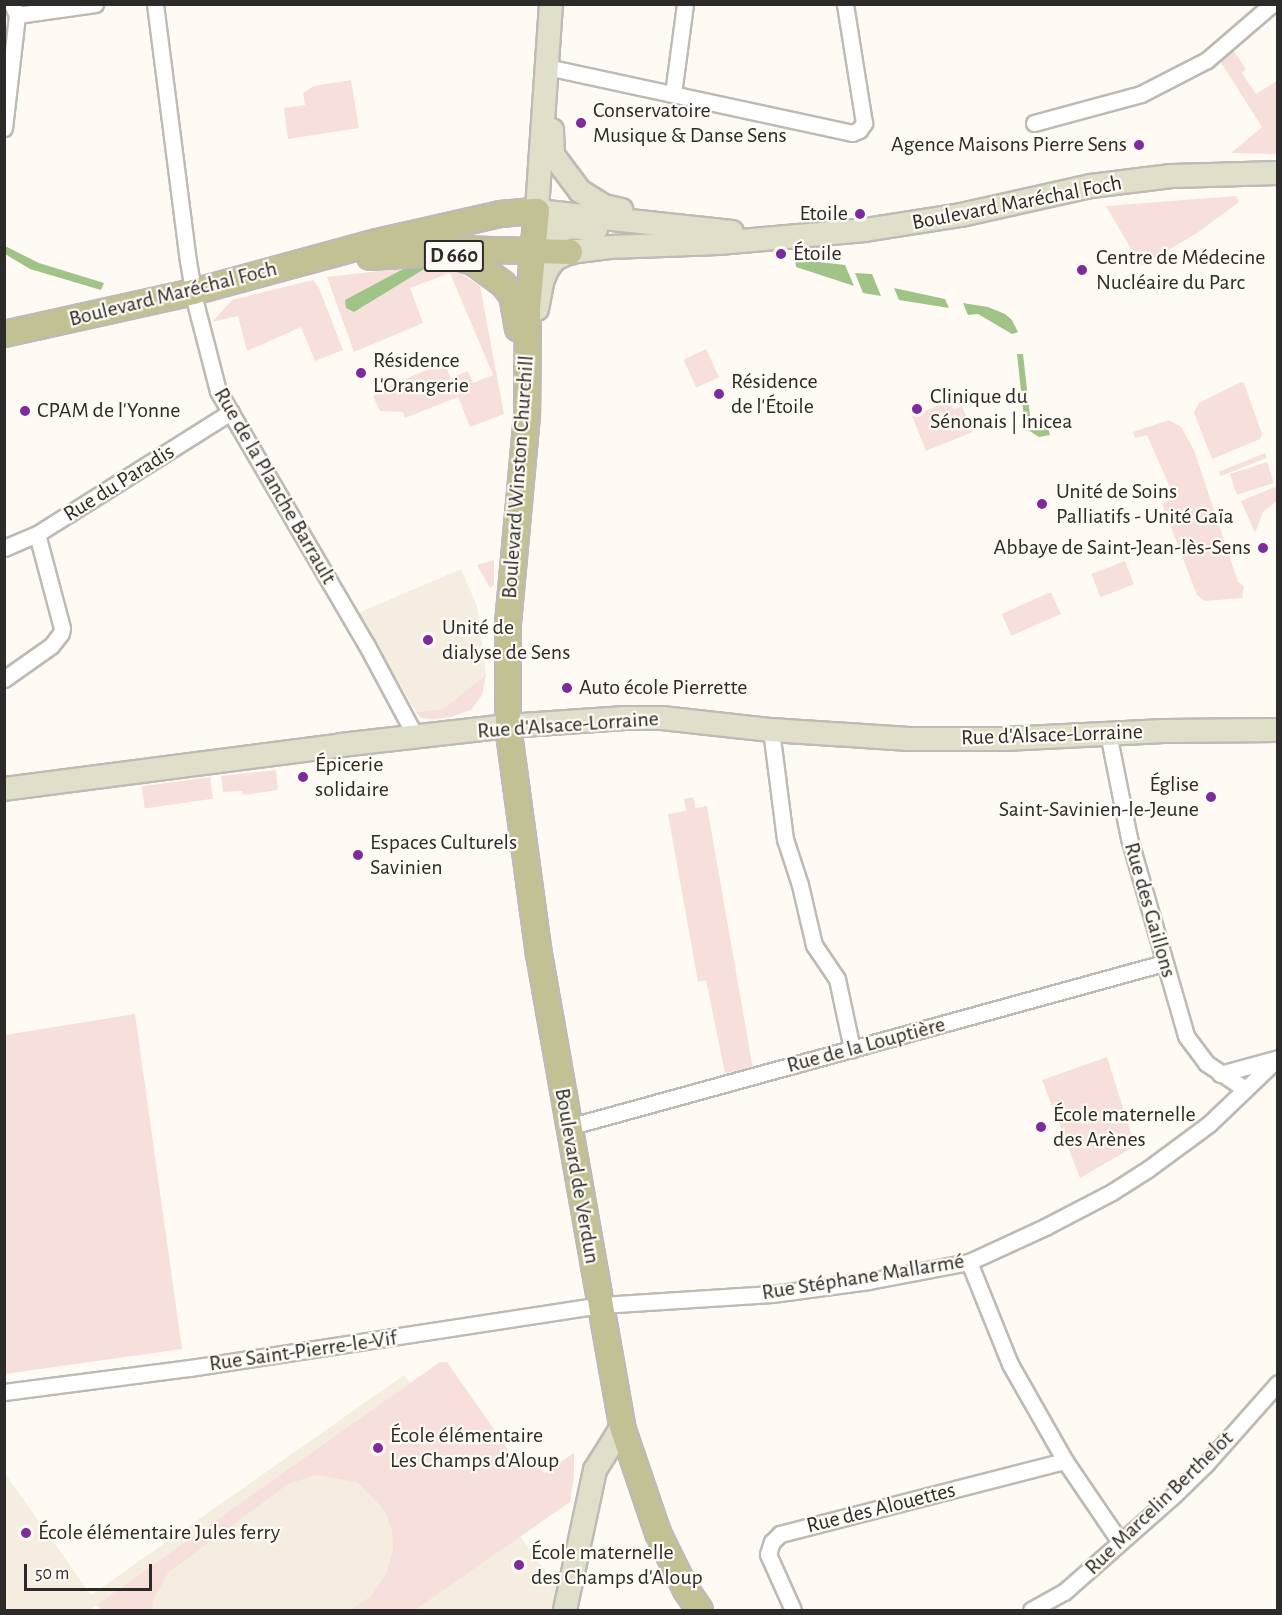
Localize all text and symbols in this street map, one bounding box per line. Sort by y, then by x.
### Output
place label: Conservatoire Musique & Danse Sens [593,97,787,148]
marker: Conservatoire Musique & Danse Sens [574,116,588,130]
place label: Agence Maisons Pierre Sens [891,132,1127,158]
marker: Agence Maisons Pierre Sens [1132,138,1146,152]
street label: Boulevard Maréchal Foch [910,170,1124,236]
place label: Etoile [799,201,848,227]
marker: Etoile [853,207,867,221]
road number: D 660 [422,238,486,274]
place label: Étoile [793,241,842,267]
place label: Centre de Médecine Nucléaire du Parc [1096,244,1265,296]
marker: Étoile [774,247,788,261]
street label: Boulevard Maréchal Foch [66,255,280,333]
marker: Centre de Médecine Nucléaire du Parc [1073,261,1091,279]
place label: Résidence L'Orangerie [373,347,469,398]
street label: Boulevard Winston Churchill [496,354,540,600]
marker: Résidence L'Orangerie [354,366,368,380]
place label: Résidence de l'Étoile [731,368,818,420]
street label: Rue de la Planche Barrault [208,383,342,589]
place label: Clinique du Sénonais | Inicea [930,383,1072,434]
marker: Résidence de l'Étoile [712,387,726,401]
place label: CPAM de l'Yonne [37,398,180,424]
marker: Clinique du Sénonais | Inicea [908,400,926,418]
marker: CPAM de l'Yonne [18,404,32,418]
street label: Rue du Paradis [59,439,179,527]
place label: Unité de Soins Palliatifs - Unité Gaïa [1056,478,1234,530]
marker: Unité de Soins Palliatifs - Unité Gaïa [1033,495,1051,513]
place label: Abbaye de Saint-Jean-lès-Sens [994,535,1251,561]
marker: Abbaye de Saint-Jean-lès-Sens [1256,541,1270,555]
place label: Unité de dialyse de Sens [442,614,570,666]
marker: Unité de dialyse de Sens [419,631,437,649]
place label: Auto école Pierrette [579,675,747,701]
marker: Auto école Pierrette [560,681,574,695]
street label: Rue d'Alsace-Lorraine [476,705,660,745]
street label: Rue d'Alsace-Lorraine [961,719,1143,751]
place label: Épicerie solidaire [315,751,389,802]
marker: Épicerie solidaire [296,770,310,784]
place label: Église Saint-Savinien-le-Jeune [999,771,1199,822]
marker: Église Saint-Savinien-le-Jeune [1204,790,1218,804]
place label: Espaces Culturels Savinien [370,829,517,880]
street label: Rue des Gaillons [1118,839,1182,981]
marker: Espaces Culturels Savinien [351,848,365,862]
street label: Rue de la Louptière [784,1011,948,1079]
street label: Boulevard de Verdun [549,1086,605,1266]
place label: École maternelle des Arènes [1053,1101,1196,1152]
marker: École maternelle des Arènes [1034,1120,1048,1134]
street label: Rue Stéphane Mallarmé [760,1248,966,1306]
street label: Rue Saint-Pierre-le-Vif [207,1325,399,1377]
place label: École élémentaire Les Champs d'Aloup [390,1422,559,1474]
street label: Rue Marcelin Berthelot [1079,1425,1239,1581]
marker: École élémentaire Les Champs d'Aloup [371,1441,385,1455]
street label: Rue des Alouettes [804,1477,958,1539]
place label: École élémentaire Jules ferry [38,1520,280,1546]
marker: École élémentaire Jules ferry [19,1526,33,1540]
place label: École maternelle des Champs d'Aloup [531,1539,703,1591]
scale bar [27,1552,154,1590]
marker: École maternelle des Champs d'Aloup [512,1558,526,1572]
text: 50 m [35,1565,69,1583]

